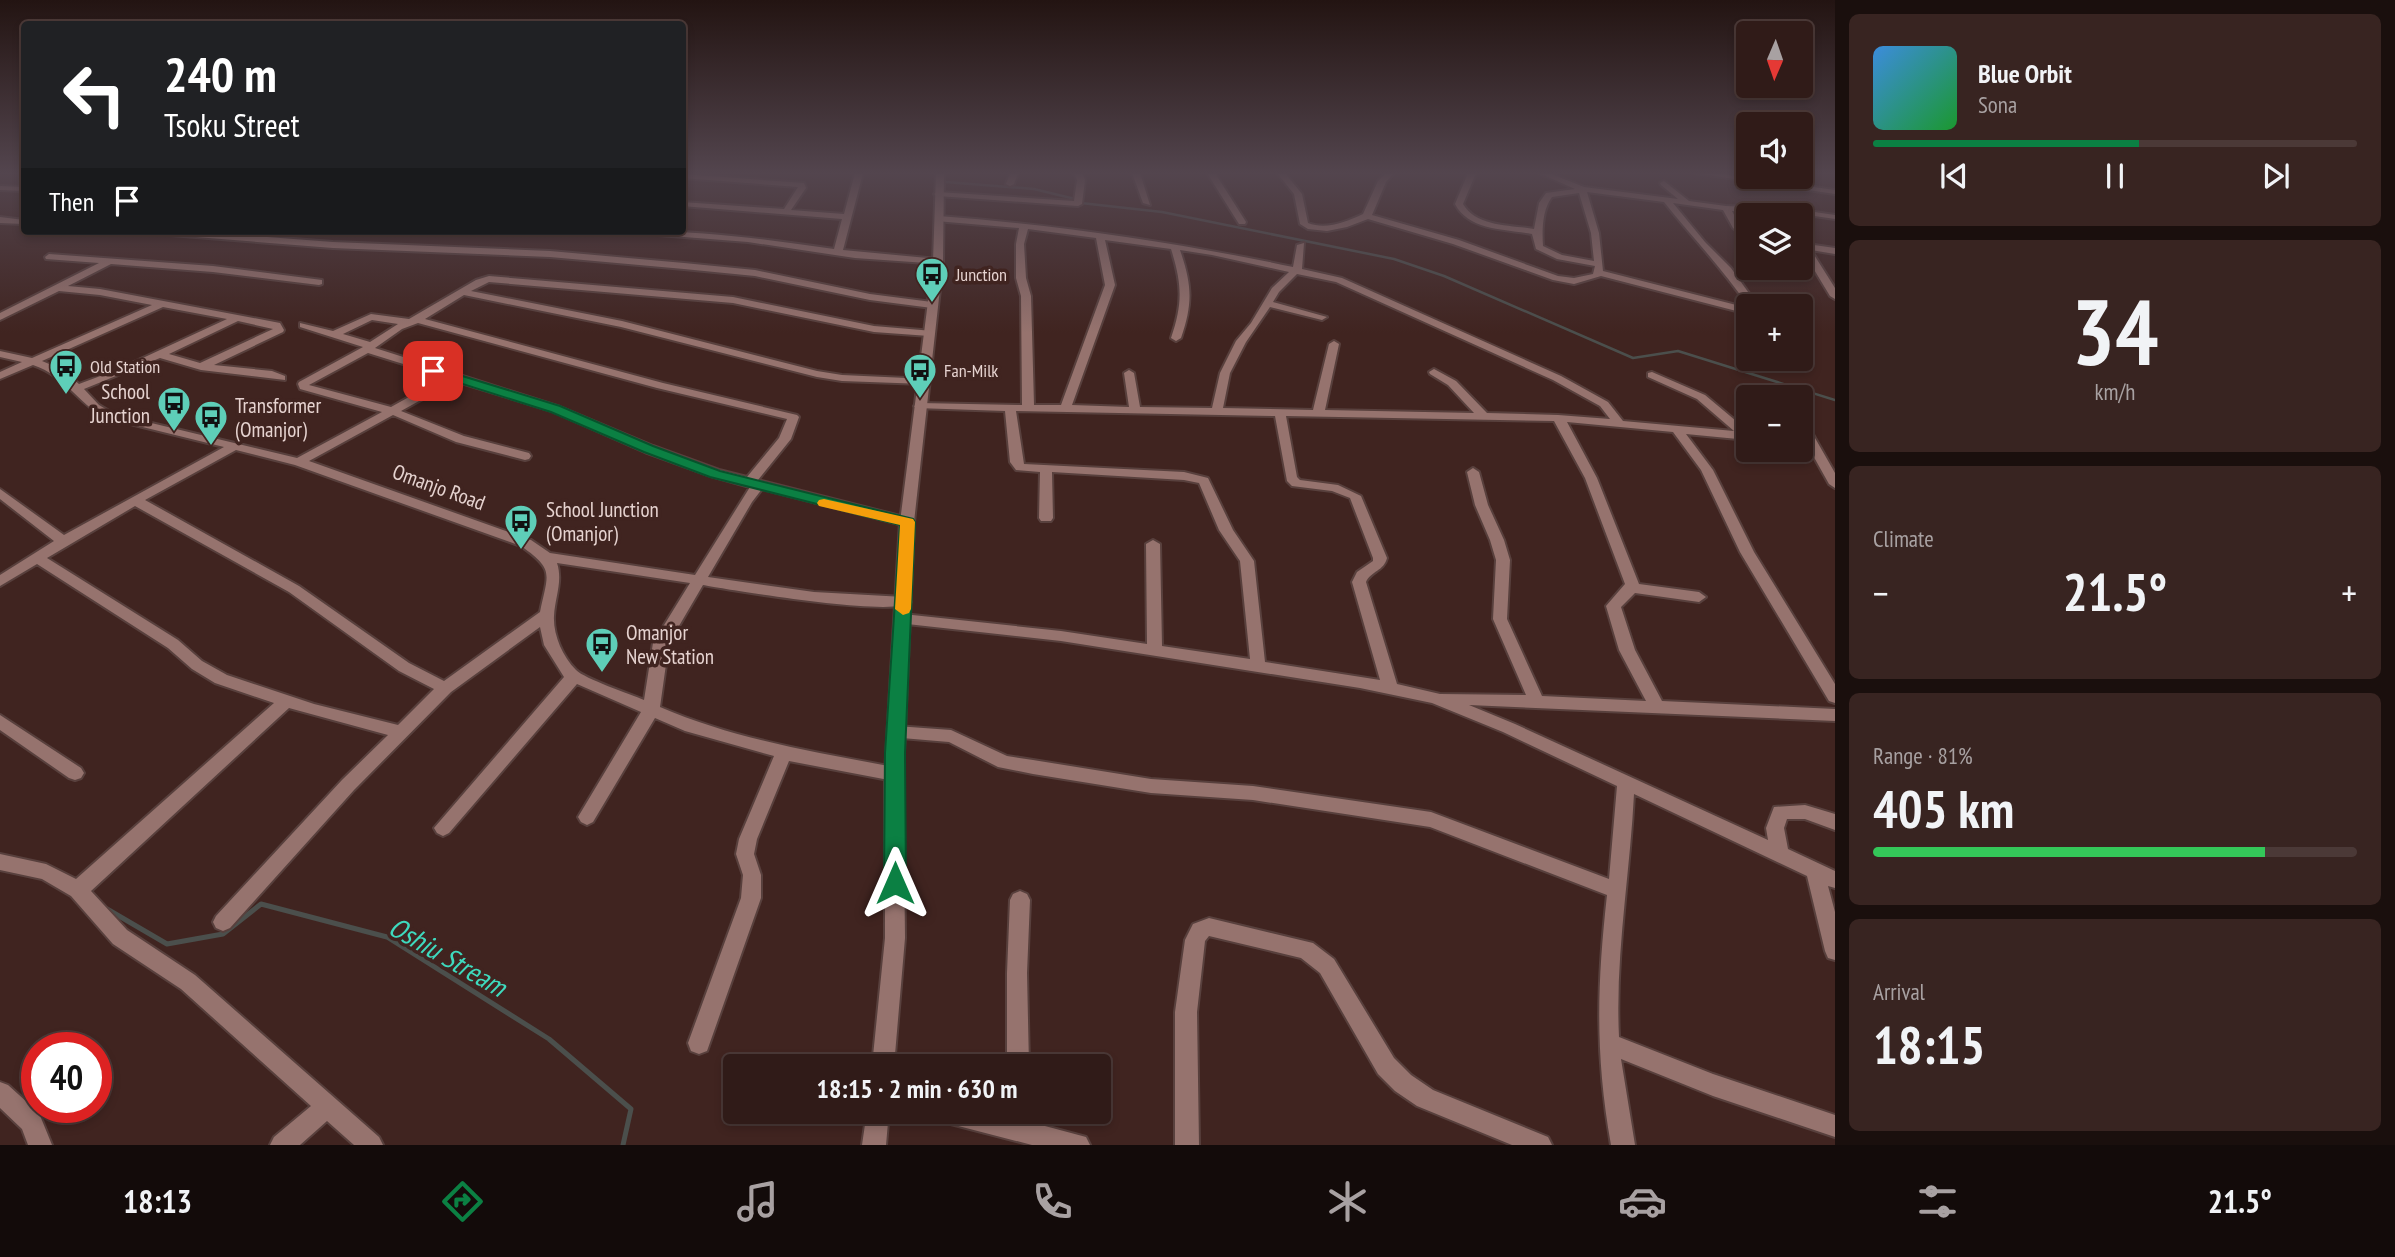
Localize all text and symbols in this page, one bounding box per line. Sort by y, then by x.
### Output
north arrow [1736,21,1813,98]
map controls [1736,21,1813,462]
text: 240 m [164,42,277,106]
icon: left [49,49,140,140]
text: Blue Orbit [1978,57,2072,90]
text: Sona [1978,90,2017,119]
text: Tsoku Street [164,104,300,146]
button: sound [1736,112,1813,189]
icon: previous [1935,157,1973,195]
icon: pause [2096,157,2134,195]
icon: next [2257,157,2295,195]
icon: arrive [108,182,146,220]
text: Then [49,185,94,218]
button: layers [1736,203,1813,280]
bus stop icon: Junction [913,255,951,304]
place label: Junction [955,263,1007,286]
text: 34 [2072,272,2159,390]
button: + [1736,294,1813,371]
pin [403,341,463,401]
bus stop icon: Old Station [47,347,85,396]
bus stop icon: Fan-Milk [901,351,939,400]
icon: arrive [414,352,452,390]
place label: Old Station [90,355,160,378]
place label: Fan-Milk [944,359,998,382]
text: km/h [2095,377,2135,406]
place label: School Junction [90,378,150,429]
bus stop icon: School Junction [155,384,193,433]
button: − [1736,385,1813,462]
place label: Transformer (Omanjor) [235,392,321,443]
bus stop icon: Transformer (Omanjor) [192,398,230,447]
street label: Omanjo Road [389,458,489,516]
place label: School Junction (Omanjor) [546,496,659,547]
bus stop icon: School Junction (Omanjor) [502,502,540,551]
text: Climate [1873,524,1934,553]
text: 21.5° [2063,558,2167,625]
text: − [1873,568,1889,617]
text: + [2341,568,2357,617]
place label: Omanjor New Station [626,619,714,670]
bus stop icon: Omanjor New Station [583,625,621,674]
text: Range · 81% [1873,741,1973,770]
text: 405 km [1873,775,2014,842]
position arrow [858,846,932,920]
water label: Oshiu Stream [383,908,515,1005]
text: Arrival [1873,977,1925,1006]
text: 18:15 [1873,1011,1985,1078]
speed limit sign: 40 [21,1032,112,1123]
text: 18:15 · 2 min · 630 m [817,1072,1017,1105]
icon: directions [438,1177,487,1226]
icon: music [733,1177,782,1226]
icon: phone [1028,1177,1077,1226]
icon: climate [1323,1177,1372,1226]
icon: car [1618,1177,1667,1226]
icon: filters [1913,1177,1962,1226]
text: 18:13 [123,1180,192,1222]
text: 21.5° [2208,1180,2272,1222]

